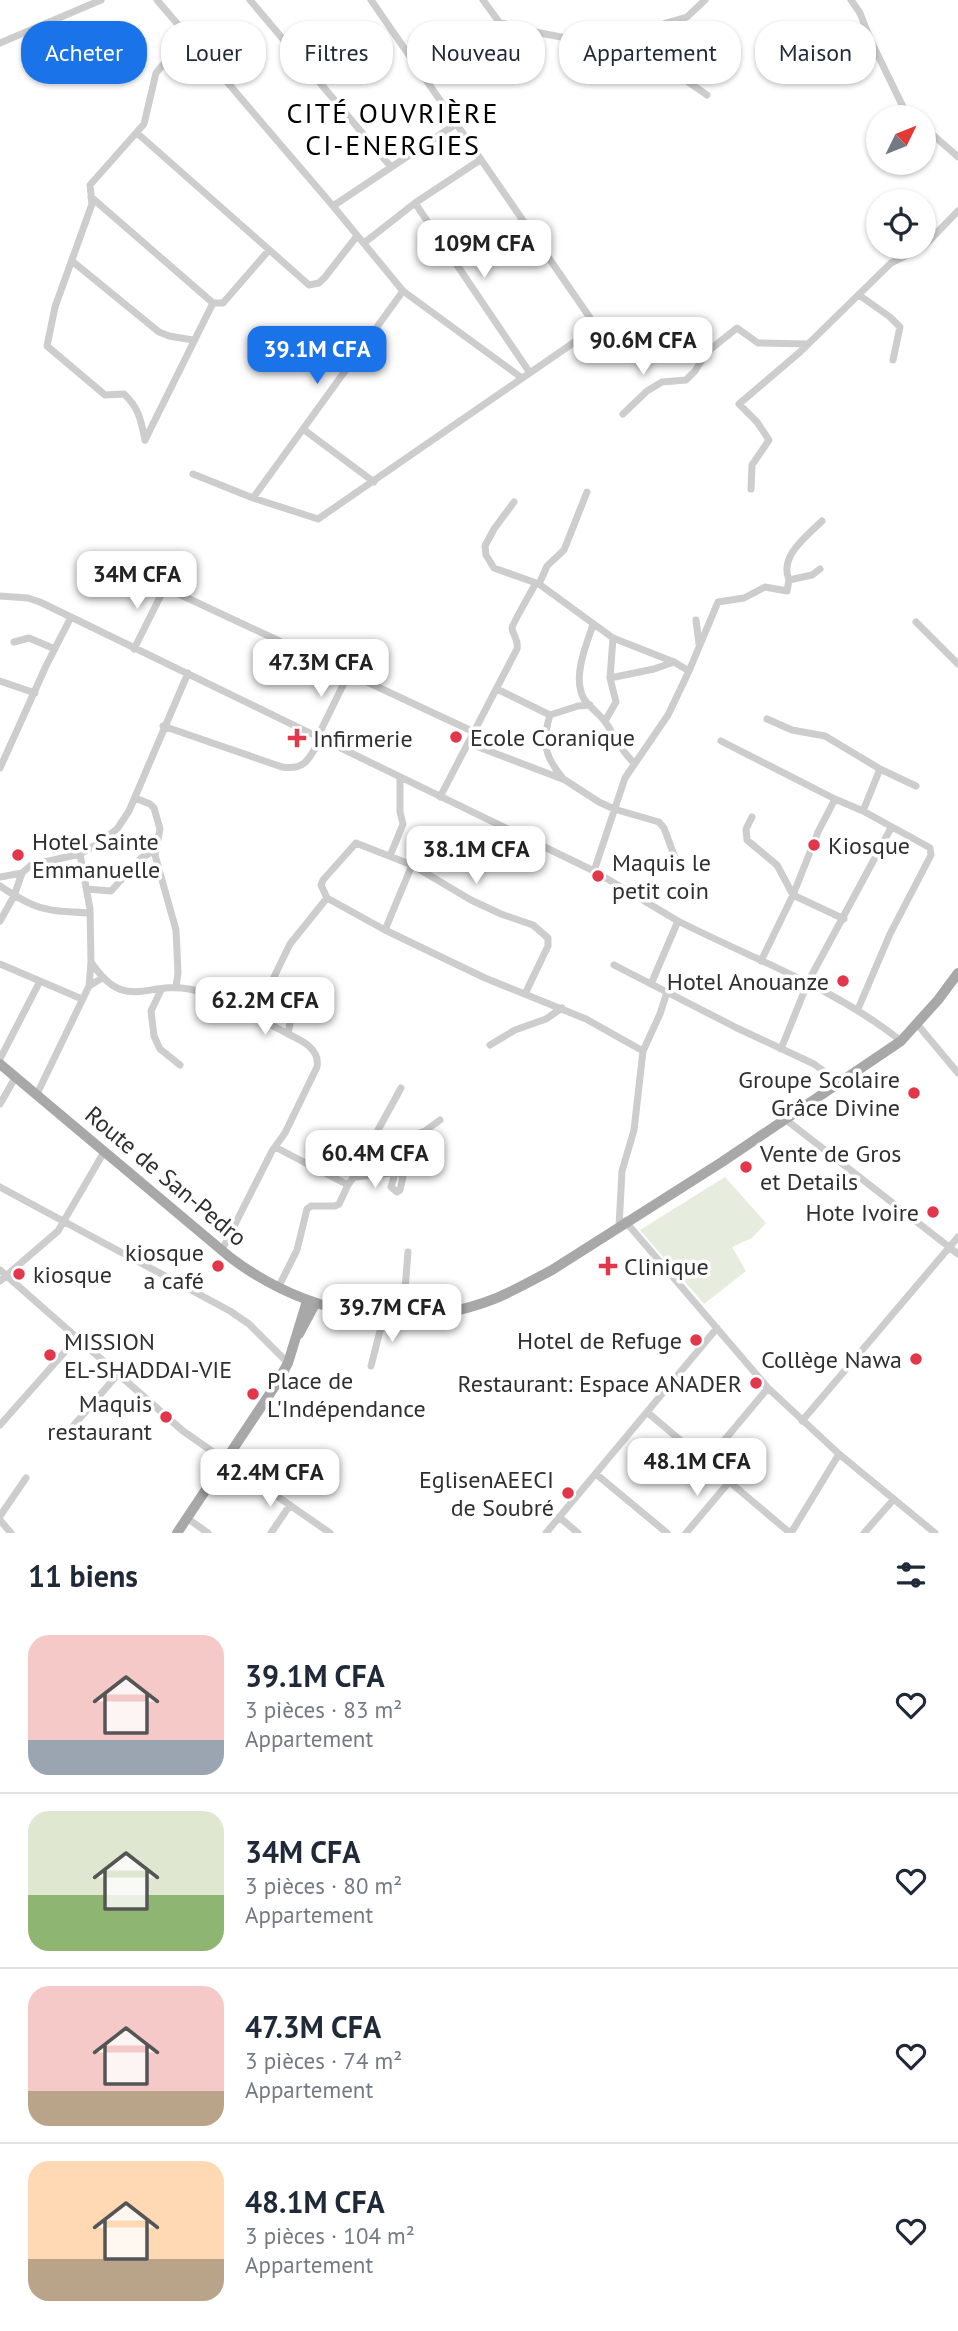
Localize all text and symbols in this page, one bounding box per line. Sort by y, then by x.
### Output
chip: Acheter [21,21,147,84]
chip: Louer [161,21,266,84]
chip: Filtres [280,21,393,84]
chip: Nouveau [407,21,545,84]
chip: Appartement [559,21,741,84]
chip: Maison [755,21,876,84]
district label: CITÉ OUVRIÈRE CI-ENERGIES [287,94,499,163]
north arrow [866,105,936,175]
map controls [866,105,936,259]
button: locate [866,189,936,259]
pin: 109M CFA [412,220,556,280]
text: 109M CFA [433,228,535,257]
pin: 90.6M CFA [563,318,723,377]
text: 90.6M CFA [589,325,697,354]
pin: 39.1M CFA [237,326,397,386]
text: 39.1M CFA [263,334,371,363]
pin: 34M CFA [72,552,202,611]
text: 34M CFA [93,559,181,588]
pin: 47.3M CFA [241,640,401,699]
text: 47.3M CFA [269,647,373,676]
place label: Ecole Coranique [470,722,635,753]
place label: Infirmerie [313,723,413,754]
marker: Infirmerie [287,728,307,748]
marker: Ecole Coranique [448,729,464,745]
place label: Hotel Sainte Emmanuelle [32,826,160,885]
pin: 38.1M CFA [396,826,556,886]
place label: Kiosque [828,830,910,861]
text: 38.1M CFA [422,834,530,863]
marker: Kiosque [806,837,822,853]
marker: Hotel Sainte Emmanuelle [10,847,26,863]
place label: Maquis le petit coin [612,847,711,906]
marker: Maquis le petit coin [590,868,606,884]
place label: Hotel Anouanze [667,966,829,997]
marker: Hotel Anouanze [835,973,851,989]
pin: 62.2M CFA [185,978,345,1037]
text: 62.2M CFA [211,985,319,1014]
place label: Groupe Scolaire Grâce Divine [738,1064,900,1123]
marker: Groupe Scolaire Grâce Divine [906,1085,922,1101]
street label: Route de San-Pedro [79,1099,253,1253]
pin: 60.4M CFA [295,1130,455,1190]
text: 60.4M CFA [321,1138,429,1167]
place label: Vente de Gros et Details [759,1138,901,1197]
marker: Vente de Gros et Details [738,1159,754,1175]
place label: Hote Ivoire [806,1197,919,1228]
marker: Hote Ivoire [925,1204,941,1220]
place label: kiosque a café [125,1237,204,1296]
place label: Clinique [624,1251,709,1282]
marker: Clinique [598,1256,618,1276]
marker: kiosque a café [210,1258,226,1274]
place label: kiosque [33,1259,112,1290]
marker: kiosque [11,1266,27,1282]
pin: 39.7M CFA [312,1284,472,1344]
text: 39.7M CFA [338,1292,446,1321]
place label: Hotel de Refuge [517,1325,682,1356]
place label: MISSION EL-SHADDAI-VIE [64,1326,232,1385]
marker: Hotel de Refuge [688,1332,704,1348]
place label: Collège Nawa [761,1344,902,1375]
marker: MISSION EL-SHADDAI-VIE [42,1347,58,1363]
marker: Collège Nawa [908,1351,924,1367]
place label: Place de L'Indépendance [267,1365,426,1424]
place label: Restaurant: Espace ANADER [458,1368,742,1399]
marker: Restaurant: Espace ANADER [748,1375,764,1391]
marker: Place de L'Indépendance [245,1386,261,1402]
place label: Maquis restaurant [47,1388,152,1447]
marker: Maquis restaurant [158,1409,174,1425]
pin: 48.1M CFA [617,1438,777,1498]
text: 48.1M CFA [643,1446,751,1475]
pin: 42.4M CFA [190,1450,350,1509]
text: 42.4M CFA [216,1457,324,1486]
place label: EglisenAEECI de Soubré [419,1464,554,1523]
marker: EglisenAEECI de Soubré [560,1485,576,1501]
text: 11 biens [28,1556,138,1595]
icon: filters [892,1556,930,1594]
text: 39.1M CFA [245,1656,385,1695]
icon: home [84,1663,168,1747]
icon: heart [892,1686,930,1724]
text: 3 pièces · 83 m² [245,1695,402,1724]
text: Appartement [245,1724,373,1753]
text: 34M CFA [245,1832,360,1871]
icon: home [84,1839,168,1923]
icon: heart [892,1862,930,1900]
text: 3 pièces · 80 m² [245,1871,402,1900]
text: Appartement [245,1900,373,1929]
text: 47.3M CFA [245,2007,381,2046]
icon: home [84,2014,168,2098]
icon: heart [892,2037,930,2075]
text: 3 pièces · 74 m² [245,2046,402,2075]
text: Appartement [245,2075,373,2104]
text: 48.1M CFA [245,2182,385,2221]
icon: home [84,2189,168,2273]
icon: heart [892,2212,930,2250]
text: 3 pièces · 104 m² [245,2221,415,2250]
text: Appartement [245,2250,373,2279]

